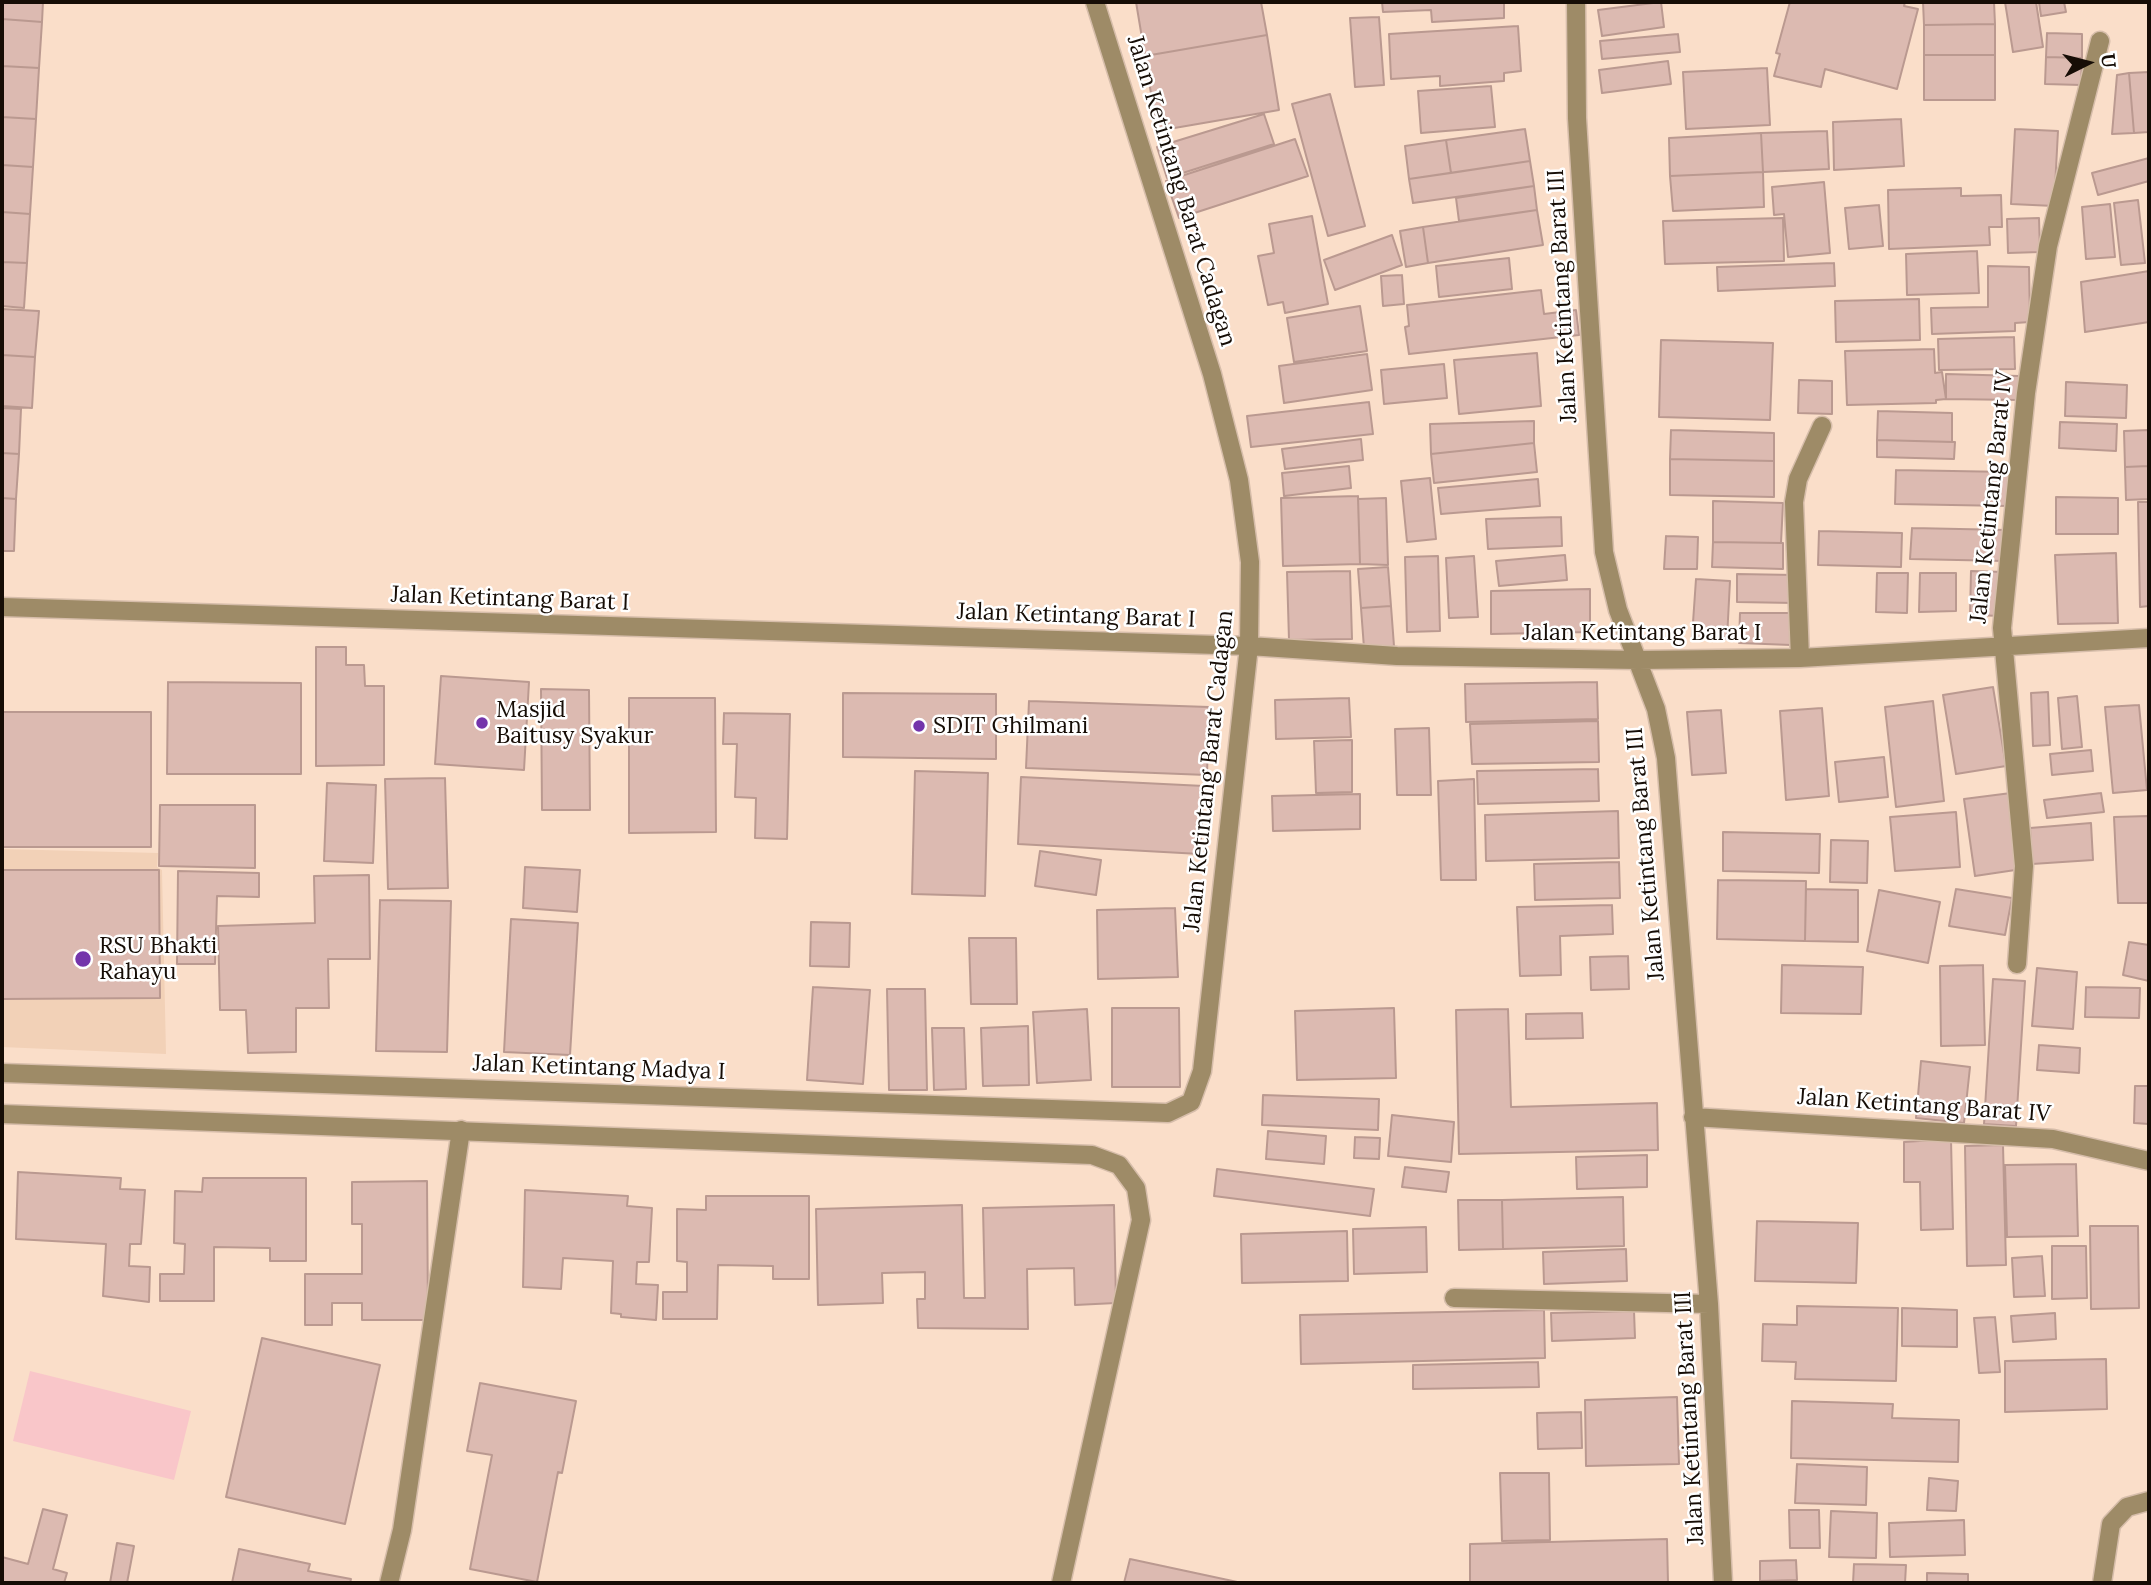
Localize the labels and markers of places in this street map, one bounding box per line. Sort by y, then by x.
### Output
place label: Masjid Baitusy Syakur [496,696,653,750]
place label: SDIT Ghilmani [933,712,1088,740]
marker: Masjid Baitusy Syakur [474,715,490,731]
marker: SDIT Ghilmani [911,718,927,734]
place label: RSU Bhakti Rahayu [99,932,217,986]
marker: RSU Bhakti Rahayu [73,949,93,969]

